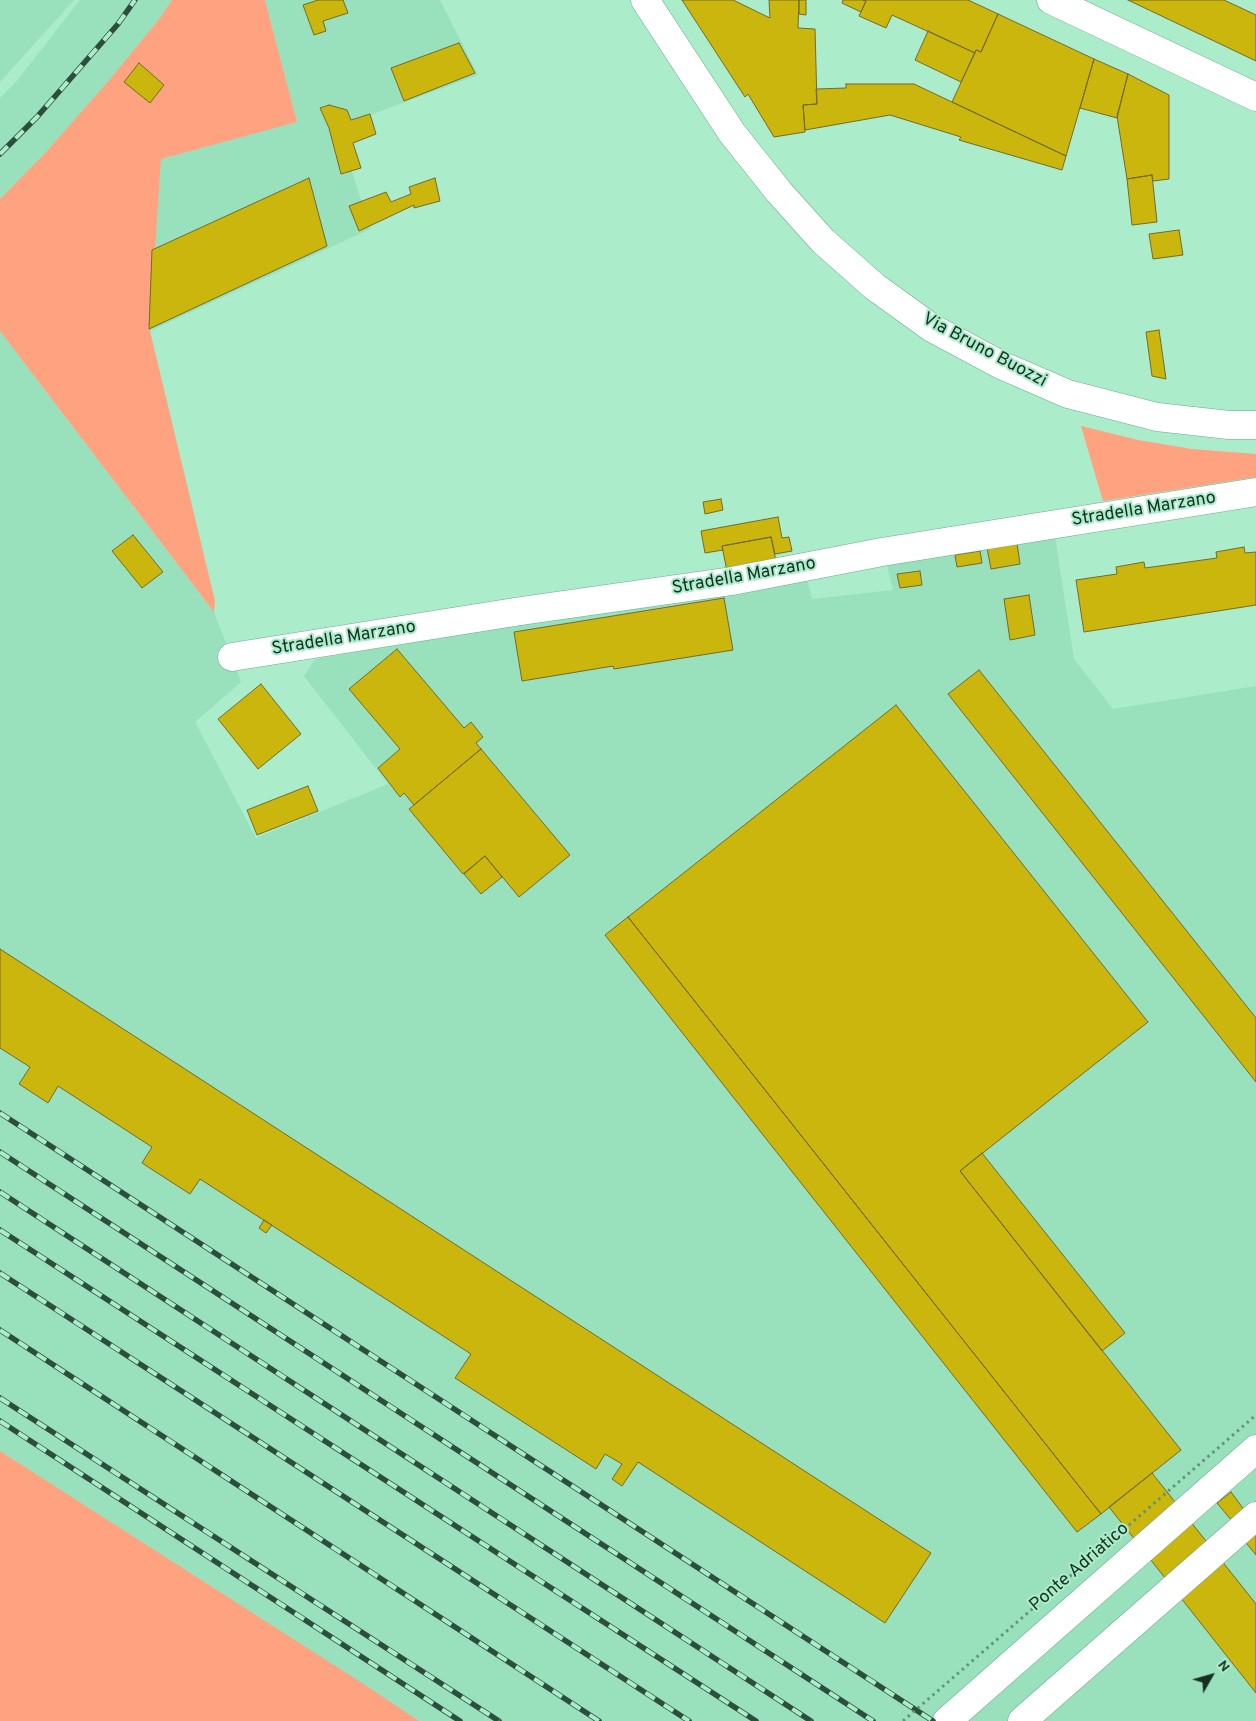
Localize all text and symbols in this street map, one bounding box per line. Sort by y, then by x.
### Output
street label: Via Bruno Buozzi [918,309,1050,393]
street label: Stradella Marzano [1070,488,1218,532]
street label: Stradella Marzano [670,554,818,600]
street label: Stradella Marzano [270,617,418,661]
street label: Ponte Adriatico [1026,1519,1134,1617]
north arrow [1186,1651,1236,1701]
text: N [1213,1657,1233,1676]

